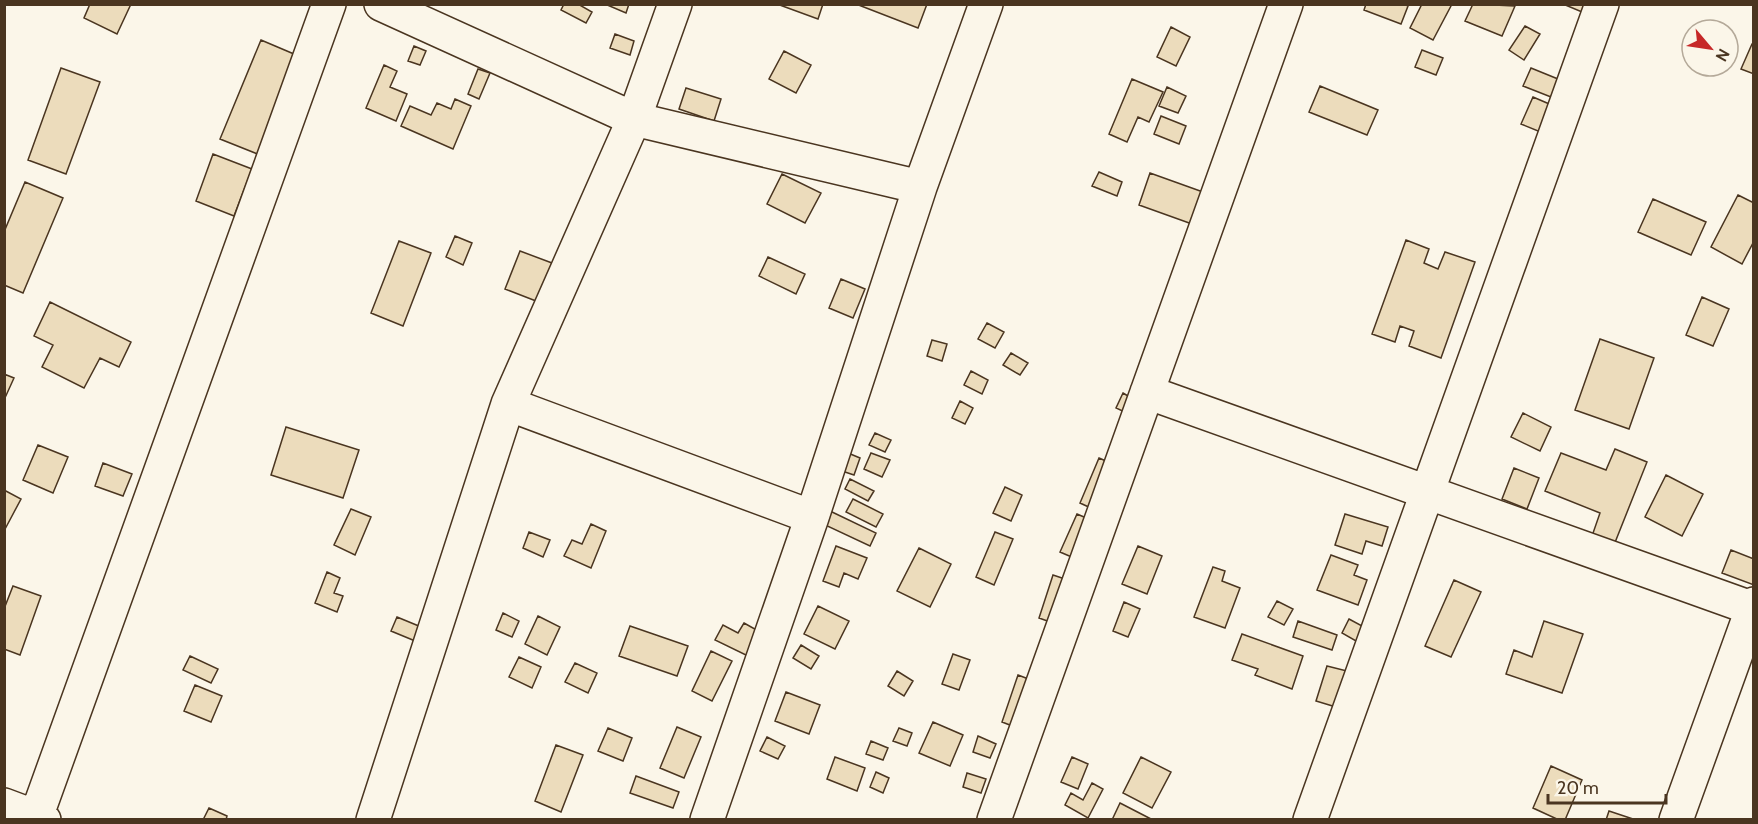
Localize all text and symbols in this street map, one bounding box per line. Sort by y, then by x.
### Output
north arrow [1680,18,1740,78]
text: N [1712,45,1734,65]
scale bar [1548,767,1666,805]
text: 20 m [1557,777,1599,799]

